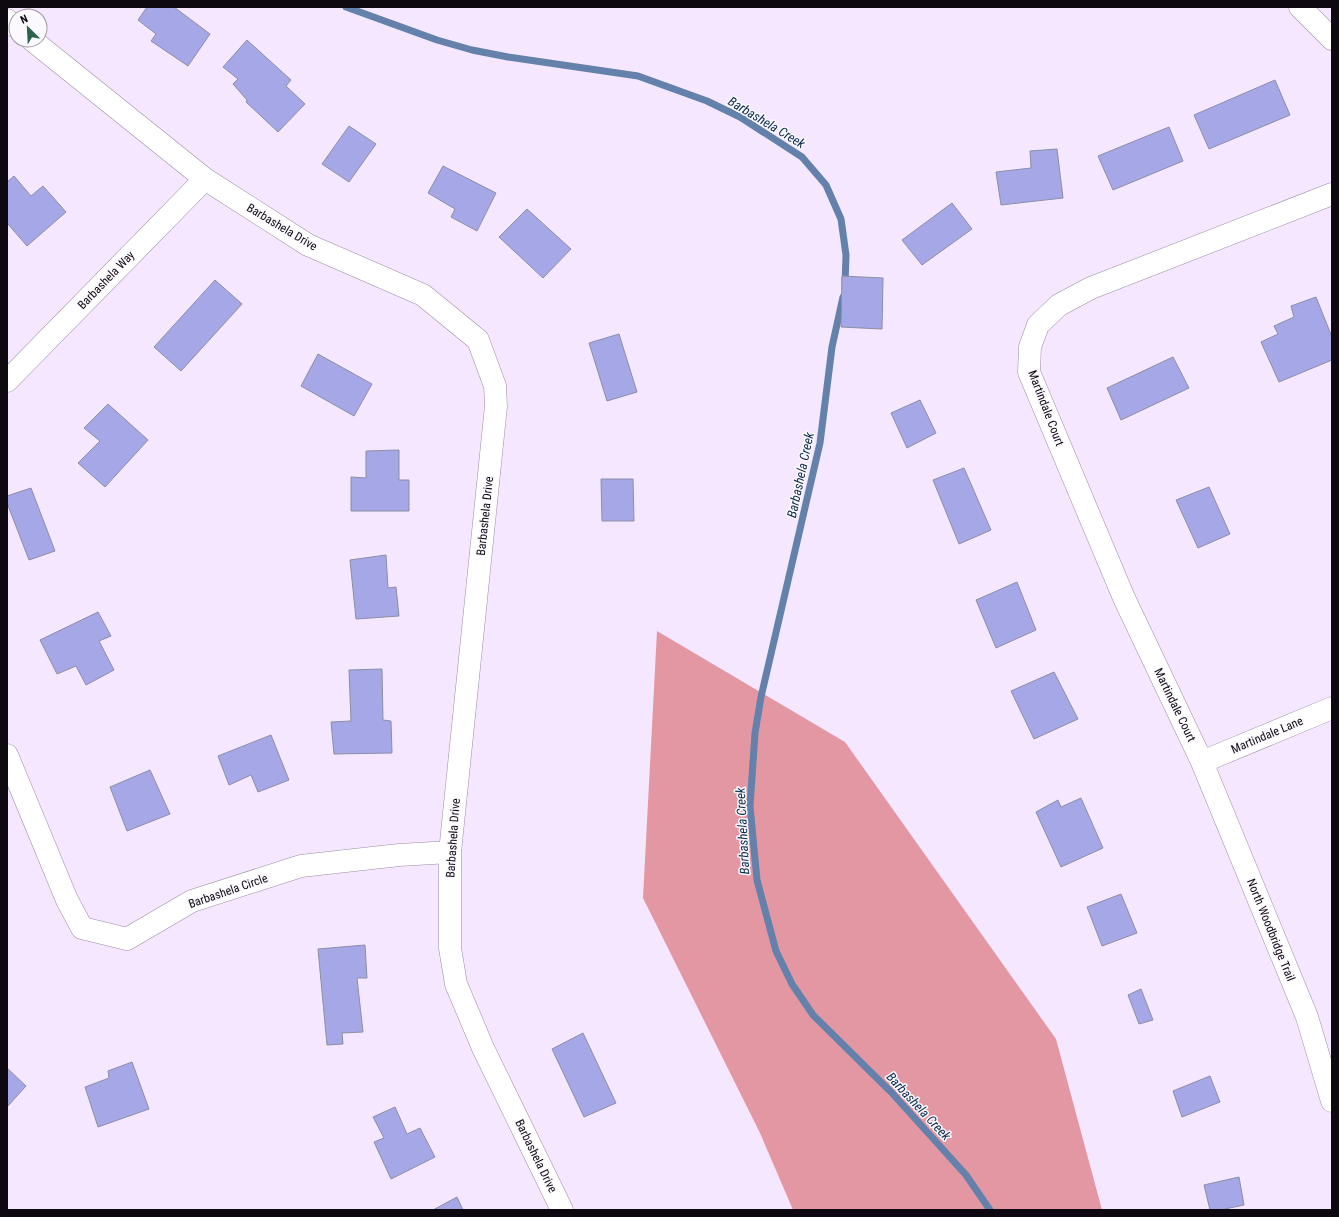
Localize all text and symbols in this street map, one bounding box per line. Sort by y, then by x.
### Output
north arrow [8,8,48,48]
text: N [18,12,30,27]
water label: Barbashela Creek [726,94,808,151]
street label: Barbashela Drive [244,200,320,254]
street label: Barbashela Way [75,248,137,312]
street label: Martindale Court [1025,368,1067,448]
water label: Barbashela Creek [784,431,817,519]
street label: Barbashela Drive [474,475,496,556]
street label: Martindale Court [1151,666,1199,744]
street label: Martindale Lane [1229,713,1305,756]
water label: Barbashela Creek [733,787,752,875]
street label: Barbashela Drive [443,797,463,878]
street label: Barbashela Circle [187,871,270,911]
street label: North Woodbridge Trail [1244,877,1298,983]
water label: Barbashela Creek [883,1069,954,1144]
street label: Barbashela Drive [512,1117,560,1195]

